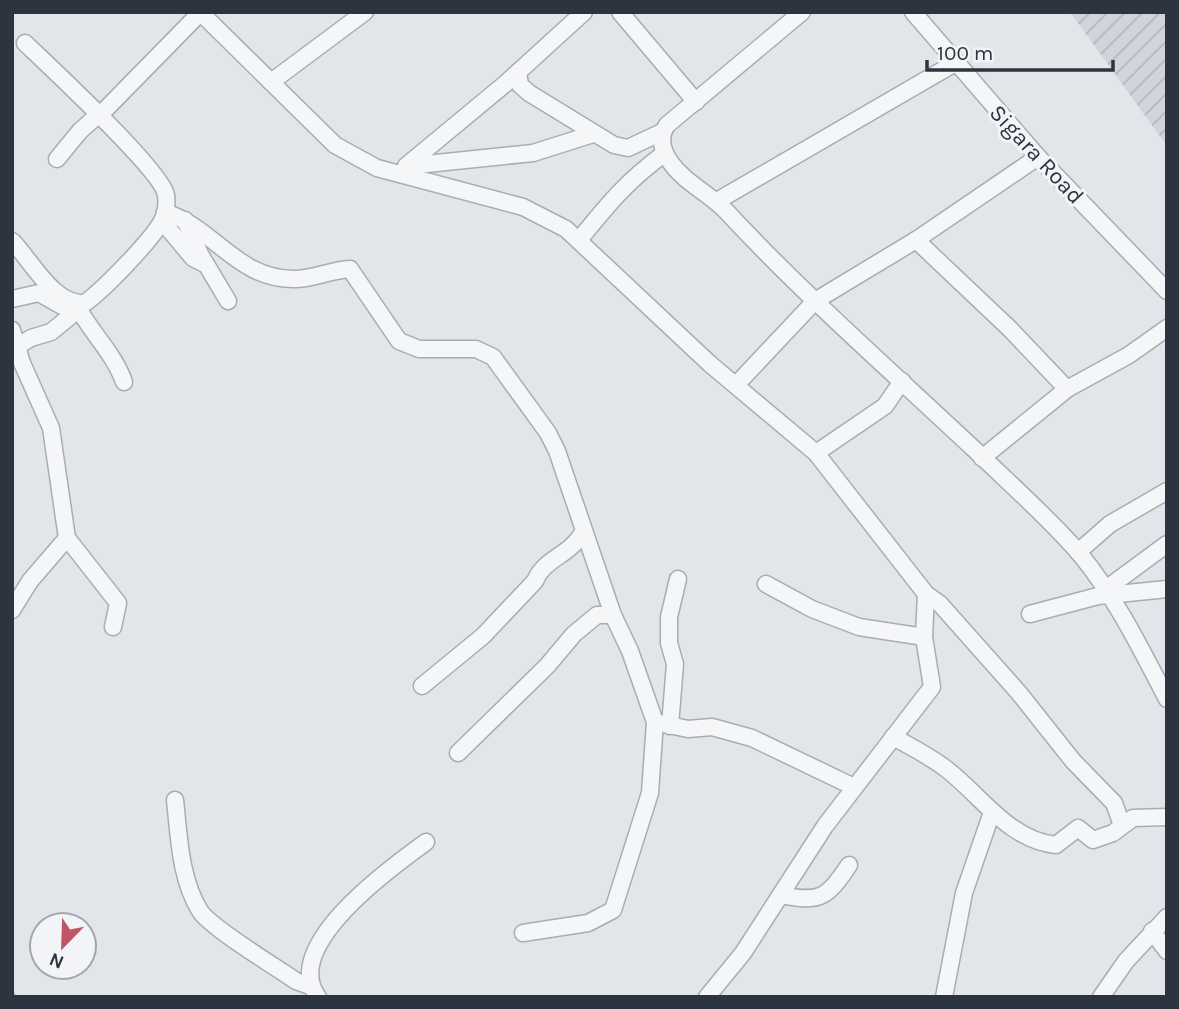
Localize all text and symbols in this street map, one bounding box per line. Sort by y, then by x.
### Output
scale bar [927,28,1112,72]
text: 100 m [937,41,994,65]
street label: Sigara Road [984,99,1089,210]
north arrow [28,911,98,981]
text: N [46,948,67,974]

